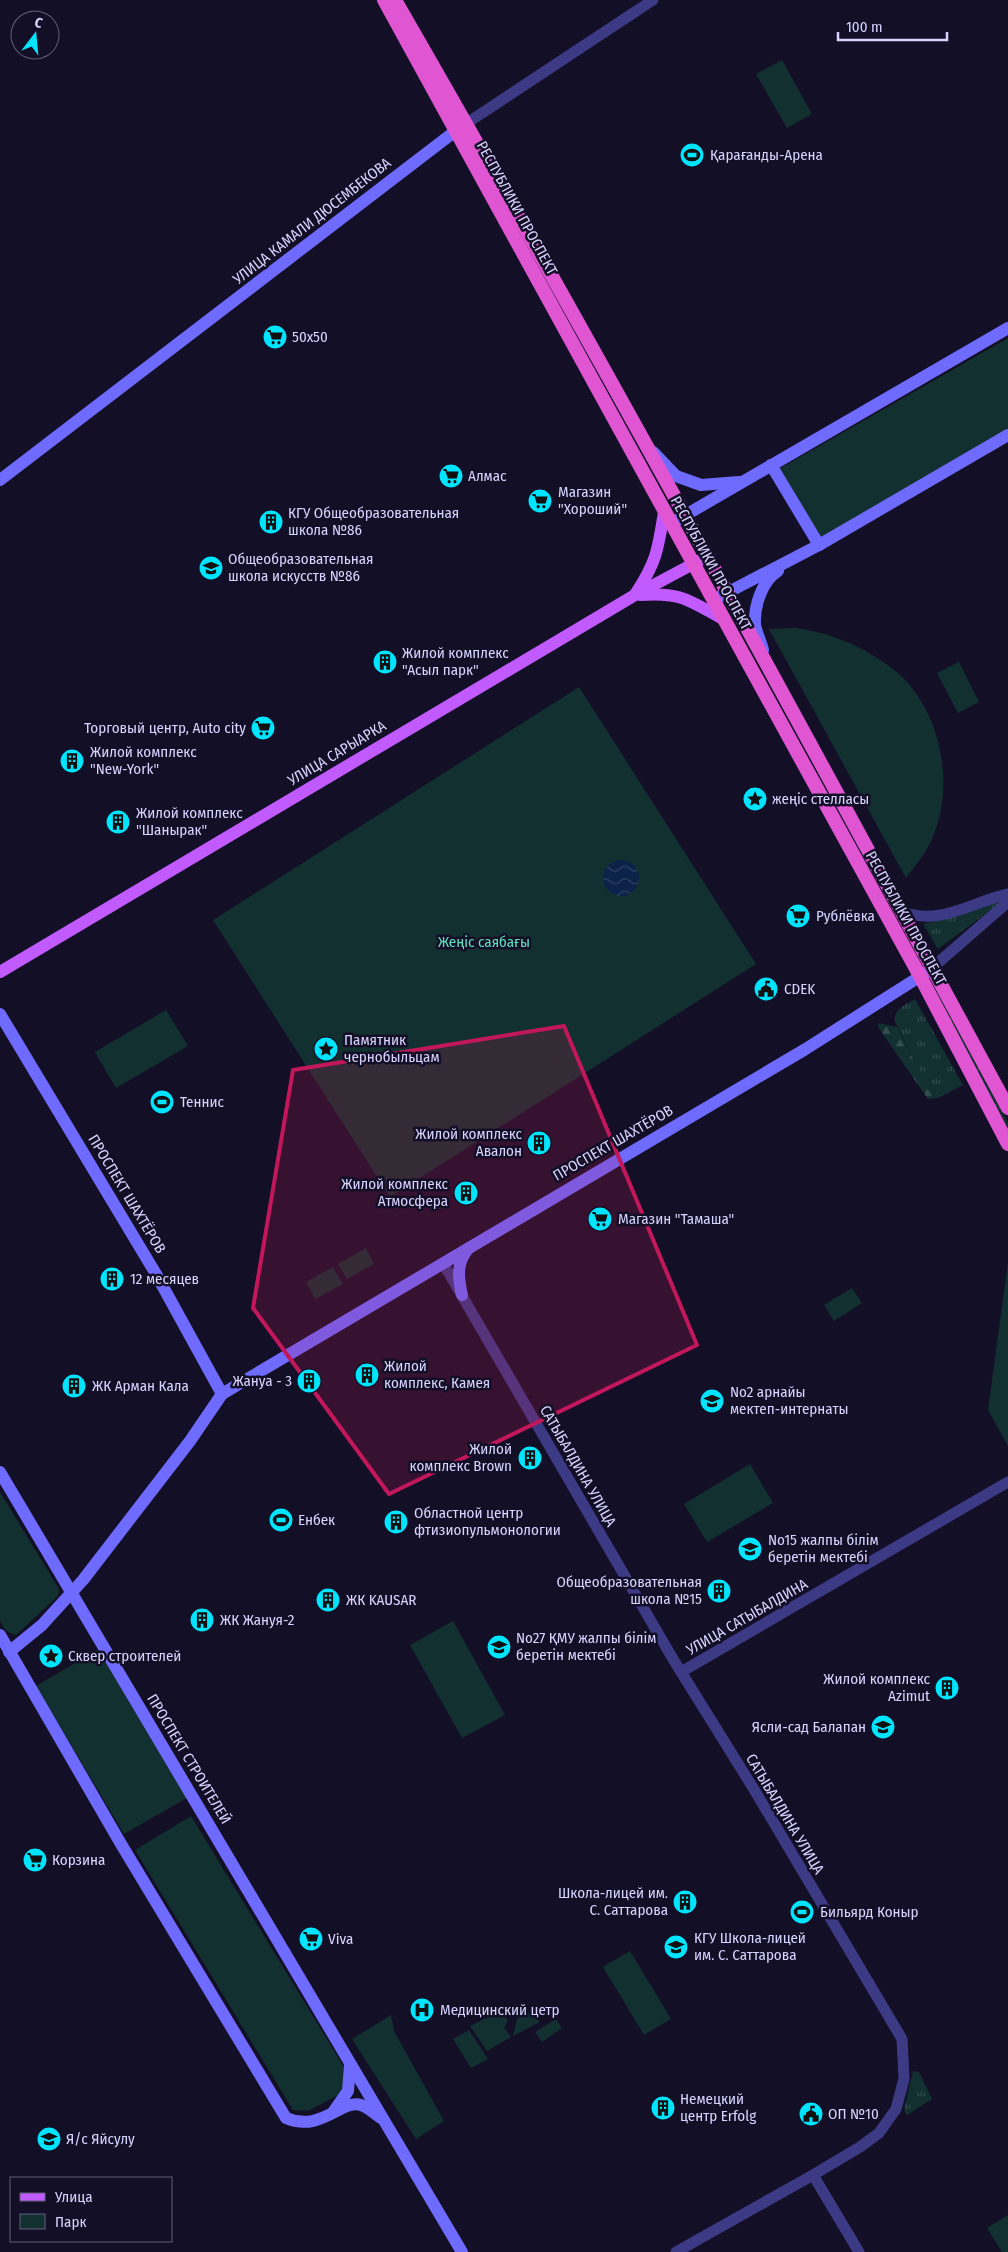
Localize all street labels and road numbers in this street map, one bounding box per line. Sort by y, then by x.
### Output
street label: РЕСПУБЛИКИ ПРОСПЕКТ [473,138,561,278]
street label: УЛИЦА КАМАЛИ ДЮСЕМБЕКОВА [229,154,395,289]
street label: РЕСПУБЛИКИ ПРОСПЕКТ [667,493,755,633]
street label: УЛИЦА САРЫАРКА [284,717,390,790]
street label: РЕСПУБЛИКИ ПРОСПЕКТ [862,848,950,988]
street label: ПРОСПЕКТ ШАХТЁРОВ [550,1101,676,1185]
street label: ПРОСПЕКТ ШАХТЁРОВ [84,1131,170,1257]
street label: САТЫБАЛДИНА УЛИЦА [536,1402,620,1530]
street label: УЛИЦА САТЫБАЛДИНА [682,1575,811,1660]
street label: ПРОСПЕКТ СТРОИТЕЛЕЙ [143,1691,235,1827]
street label: САТЫБАЛДИНА УЛИЦА [742,1751,828,1877]

